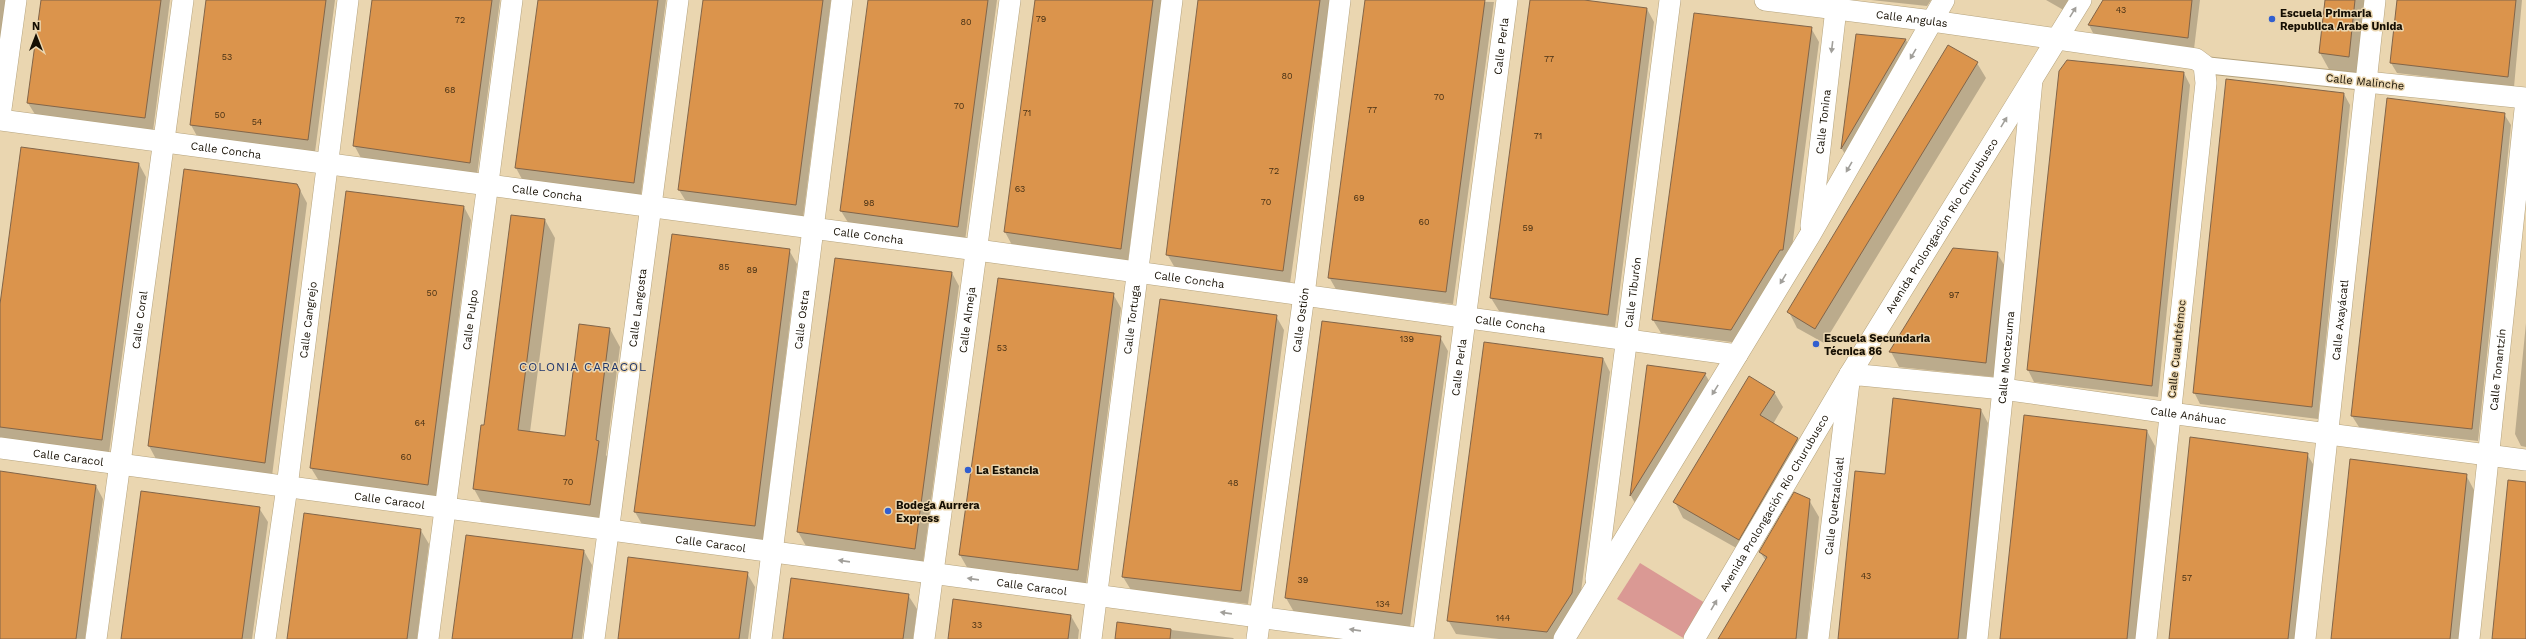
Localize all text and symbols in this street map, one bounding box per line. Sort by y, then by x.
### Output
house number: 43 [2116,5,2126,15]
one-way arrow [2070,6,2077,18]
place label: Escuela Primaria Republica Arabe Unida [2280,7,2403,33]
street label: Calle Angulas [1875,8,1949,30]
house number: 79 [1036,14,1046,24]
marker: Escuela Primaria Republica Arabe Unida [2267,14,2277,24]
house number: 72 [455,15,465,25]
north arrow [16,16,56,56]
house number: 80 [960,17,972,27]
street label: Calle Perla [1491,17,1511,76]
text: N [32,20,40,33]
one-way arrow [1829,41,1835,53]
one-way arrow [1910,48,1916,60]
house number: 53 [222,52,232,62]
house number: 77 [1544,54,1554,64]
house number: 80 [1281,71,1293,81]
street label: Calle Malinche [2325,71,2405,93]
house number: 68 [444,85,456,95]
street label: Calle Tonina [1813,89,1833,155]
house number: 70 [1434,92,1445,102]
house number: 70 [954,101,965,111]
house number: 77 [1367,105,1377,115]
house number: 71 [1023,108,1031,118]
house number: 50 [215,110,226,120]
one-way arrow [2001,116,2008,128]
house number: 54 [252,117,263,127]
house number: 71 [1534,131,1542,141]
street label: Avenida Prolongación Río Churubusco [1883,136,2001,316]
street label: Calle Concha [190,139,262,161]
one-way arrow [1845,161,1852,173]
house number: 72 [1269,166,1279,176]
street label: Calle Concha [511,182,583,204]
house number: 63 [1015,184,1025,194]
house number: 69 [1353,193,1365,203]
house number: 70 [1261,197,1272,207]
house number: 98 [863,198,875,208]
house number: 60 [1418,217,1430,227]
house number: 59 [1523,223,1533,233]
street label: Calle Concha [832,224,904,247]
street label: Calle Tiburón [1622,256,1644,328]
house number: 85 [719,262,729,272]
house number: 89 [746,265,758,275]
street label: Calle Langosta [626,268,649,348]
street label: Calle Concha [1153,268,1225,291]
one-way arrow [1779,273,1786,285]
street label: Calle Axayácatl [2329,278,2351,361]
street label: Calle Cangrejo [297,281,319,359]
street label: Calle Tortuga [1121,284,1142,355]
street label: Calle Almeja [956,286,978,354]
street label: Calle Ostión [1290,287,1311,353]
house number: 50 [427,288,438,298]
street label: Calle Coral [129,289,150,350]
street label: Calle Pulpo [460,289,480,351]
street label: Calle Ostra [791,289,812,350]
house number: 97 [1949,290,1959,300]
street label: Calle Cuauhtémoc [2165,299,2189,399]
street label: Calle Moctezuma [1995,311,2017,404]
street label: Calle Concha [1474,312,1546,335]
street label: Calle Tonantzín [2487,328,2508,411]
place label: Escuela Secundaria Técnica 86 [1824,332,1931,358]
house number: 139 [1400,334,1414,344]
street label: Calle Perla [1449,338,1469,397]
marker: Escuela Secundaria Técnica 86 [1811,339,1821,349]
house number: 53 [997,343,1007,353]
district label: COLONIA CARACOL [519,360,647,374]
one-way arrow [1711,384,1718,396]
street label: Calle Anáhuac [2150,404,2227,427]
street label: Avenida Prolongación Río Churubusco [1717,412,1831,594]
house number: 64 [415,418,426,428]
street label: Calle Caracol [32,446,105,468]
house number: 60 [400,452,412,462]
street label: Calle Quetzalcóatl [1822,456,1847,556]
place label: La Estancia [976,464,1039,477]
marker: La Estancia [963,465,973,475]
house number: 70 [563,477,574,487]
house number: 48 [1227,478,1239,488]
street label: Calle Caracol [353,489,426,512]
place label: Bodega Aurrera Express [896,499,980,525]
marker: Bodega Aurrera Express [883,506,893,516]
street label: Calle Caracol [674,532,747,555]
one-way arrow [838,558,850,564]
house number: 43 [1861,571,1871,581]
house number: 57 [2182,573,2192,583]
one-way arrow [967,575,979,582]
street label: Calle Caracol [996,575,1068,598]
house number: 39 [1298,575,1308,585]
house number: 134 [1376,599,1391,609]
one-way arrow [1711,599,1718,611]
one-way arrow [1220,610,1232,616]
house number: 144 [1496,613,1511,623]
house number: 33 [972,620,982,630]
one-way arrow [1349,627,1361,633]

